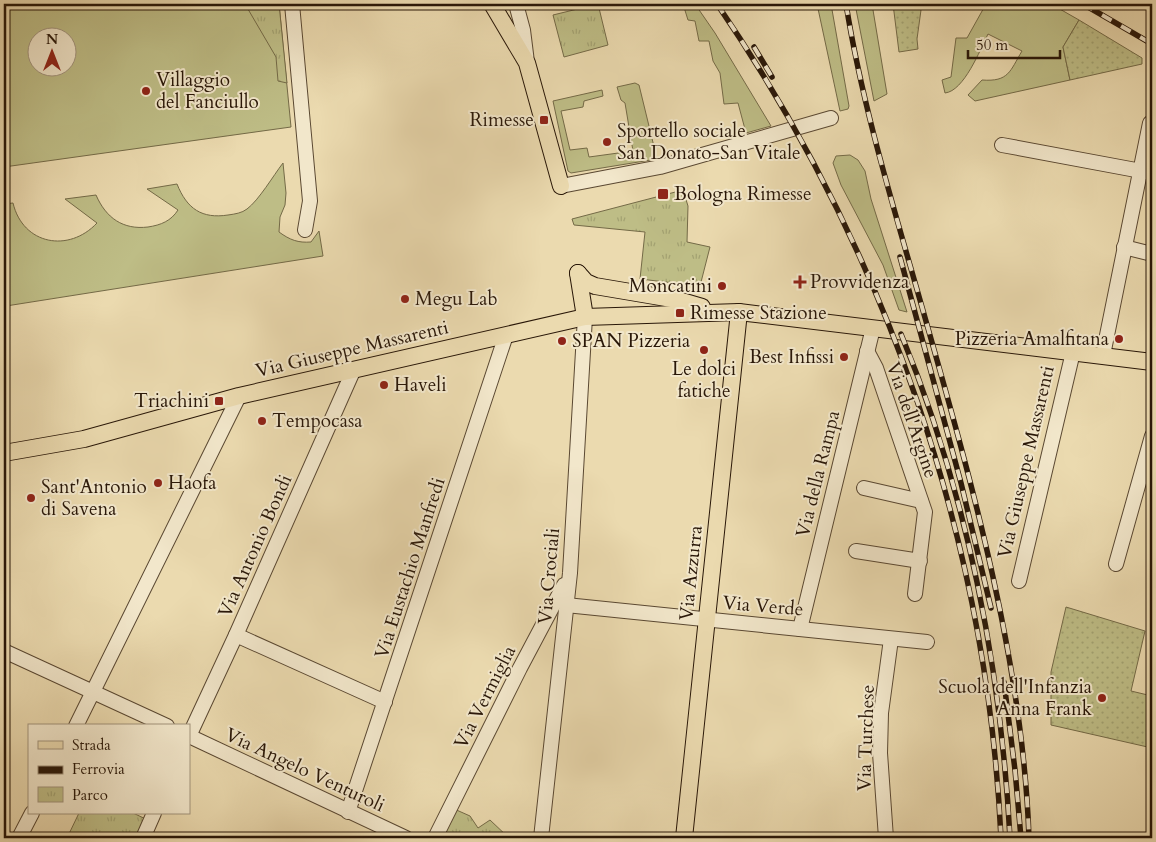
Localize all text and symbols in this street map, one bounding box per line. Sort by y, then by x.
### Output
north arrow [28,28,78,78]
scale bar [968,28,1061,60]
text: N [46,30,58,49]
text: 50 m [976,35,1008,55]
place label: Villaggio del Fanciullo [156,67,259,115]
marker: Villaggio del Fanciullo [140,85,152,97]
place label: Rimesse [469,107,534,133]
marker: Rimesse [538,114,550,126]
place label: Sportello sociale San Donato-San Vitale [617,118,801,166]
marker: Sportello sociale San Donato-San Vitale [601,136,613,148]
place label: Bologna Rimesse [674,181,812,207]
marker: Bologna Rimesse [656,187,670,201]
place label: Provvidenza [810,269,909,295]
place label: Moncatini [629,273,712,299]
marker: Provvidenza [794,276,806,288]
marker: Moncatini [716,280,728,292]
place label: Megu Lab [415,286,498,312]
marker: Megu Lab [399,293,411,305]
place label: Rimesse Stazione [690,300,827,326]
marker: Rimesse Stazione [674,307,686,319]
street label: Via Giuseppe Massarenti [253,314,451,384]
place label: Pizzeria Amalfitana [955,326,1109,352]
place label: SPAN Pizzeria [572,328,690,354]
marker: Pizzeria Amalfitana [1113,333,1125,345]
marker: SPAN Pizzeria [556,335,568,347]
marker: Le dolci fatiche [698,344,710,356]
place label: Best Infissi [749,344,834,370]
marker: Best Infissi [838,351,850,363]
place label: Le dolci fatiche [672,356,736,404]
street label: Via dell'Argine [880,358,944,482]
street label: Via Giuseppe Massarenti [991,363,1061,561]
place label: Haveli [394,372,447,398]
marker: Haveli [378,379,390,391]
place label: Triachini [134,388,209,414]
marker: Triachini [213,395,225,407]
place label: Tempocasa [272,408,362,434]
street label: Via della Rampa [790,408,846,540]
marker: Tempocasa [256,415,268,427]
place label: Haofa [168,470,216,496]
street label: Via Antonio Bondi [212,470,298,622]
place label: Sant'Antonio di Savena [41,474,147,522]
street label: Via Eustachio Manfredi [368,474,452,662]
marker: Haofa [152,477,164,489]
marker: Sant'Antonio di Savena [25,492,37,504]
street label: Via Azzurra [673,524,709,622]
street label: Via Crociali [532,527,566,625]
street label: Via Verde [722,590,804,622]
street label: Via Vermiglia [448,641,522,753]
place label: Scuola dell'Infanzia Anna Frank [938,674,1093,722]
street label: Via Turchese [851,684,881,792]
marker: Scuola dell'Infanzia Anna Frank [1096,692,1108,704]
street label: Via Angelo Venturoli [221,722,389,818]
legend [28,724,190,814]
text: Strada [72,735,111,755]
text: Ferrovia [72,759,125,779]
text: Parco [72,785,108,805]

